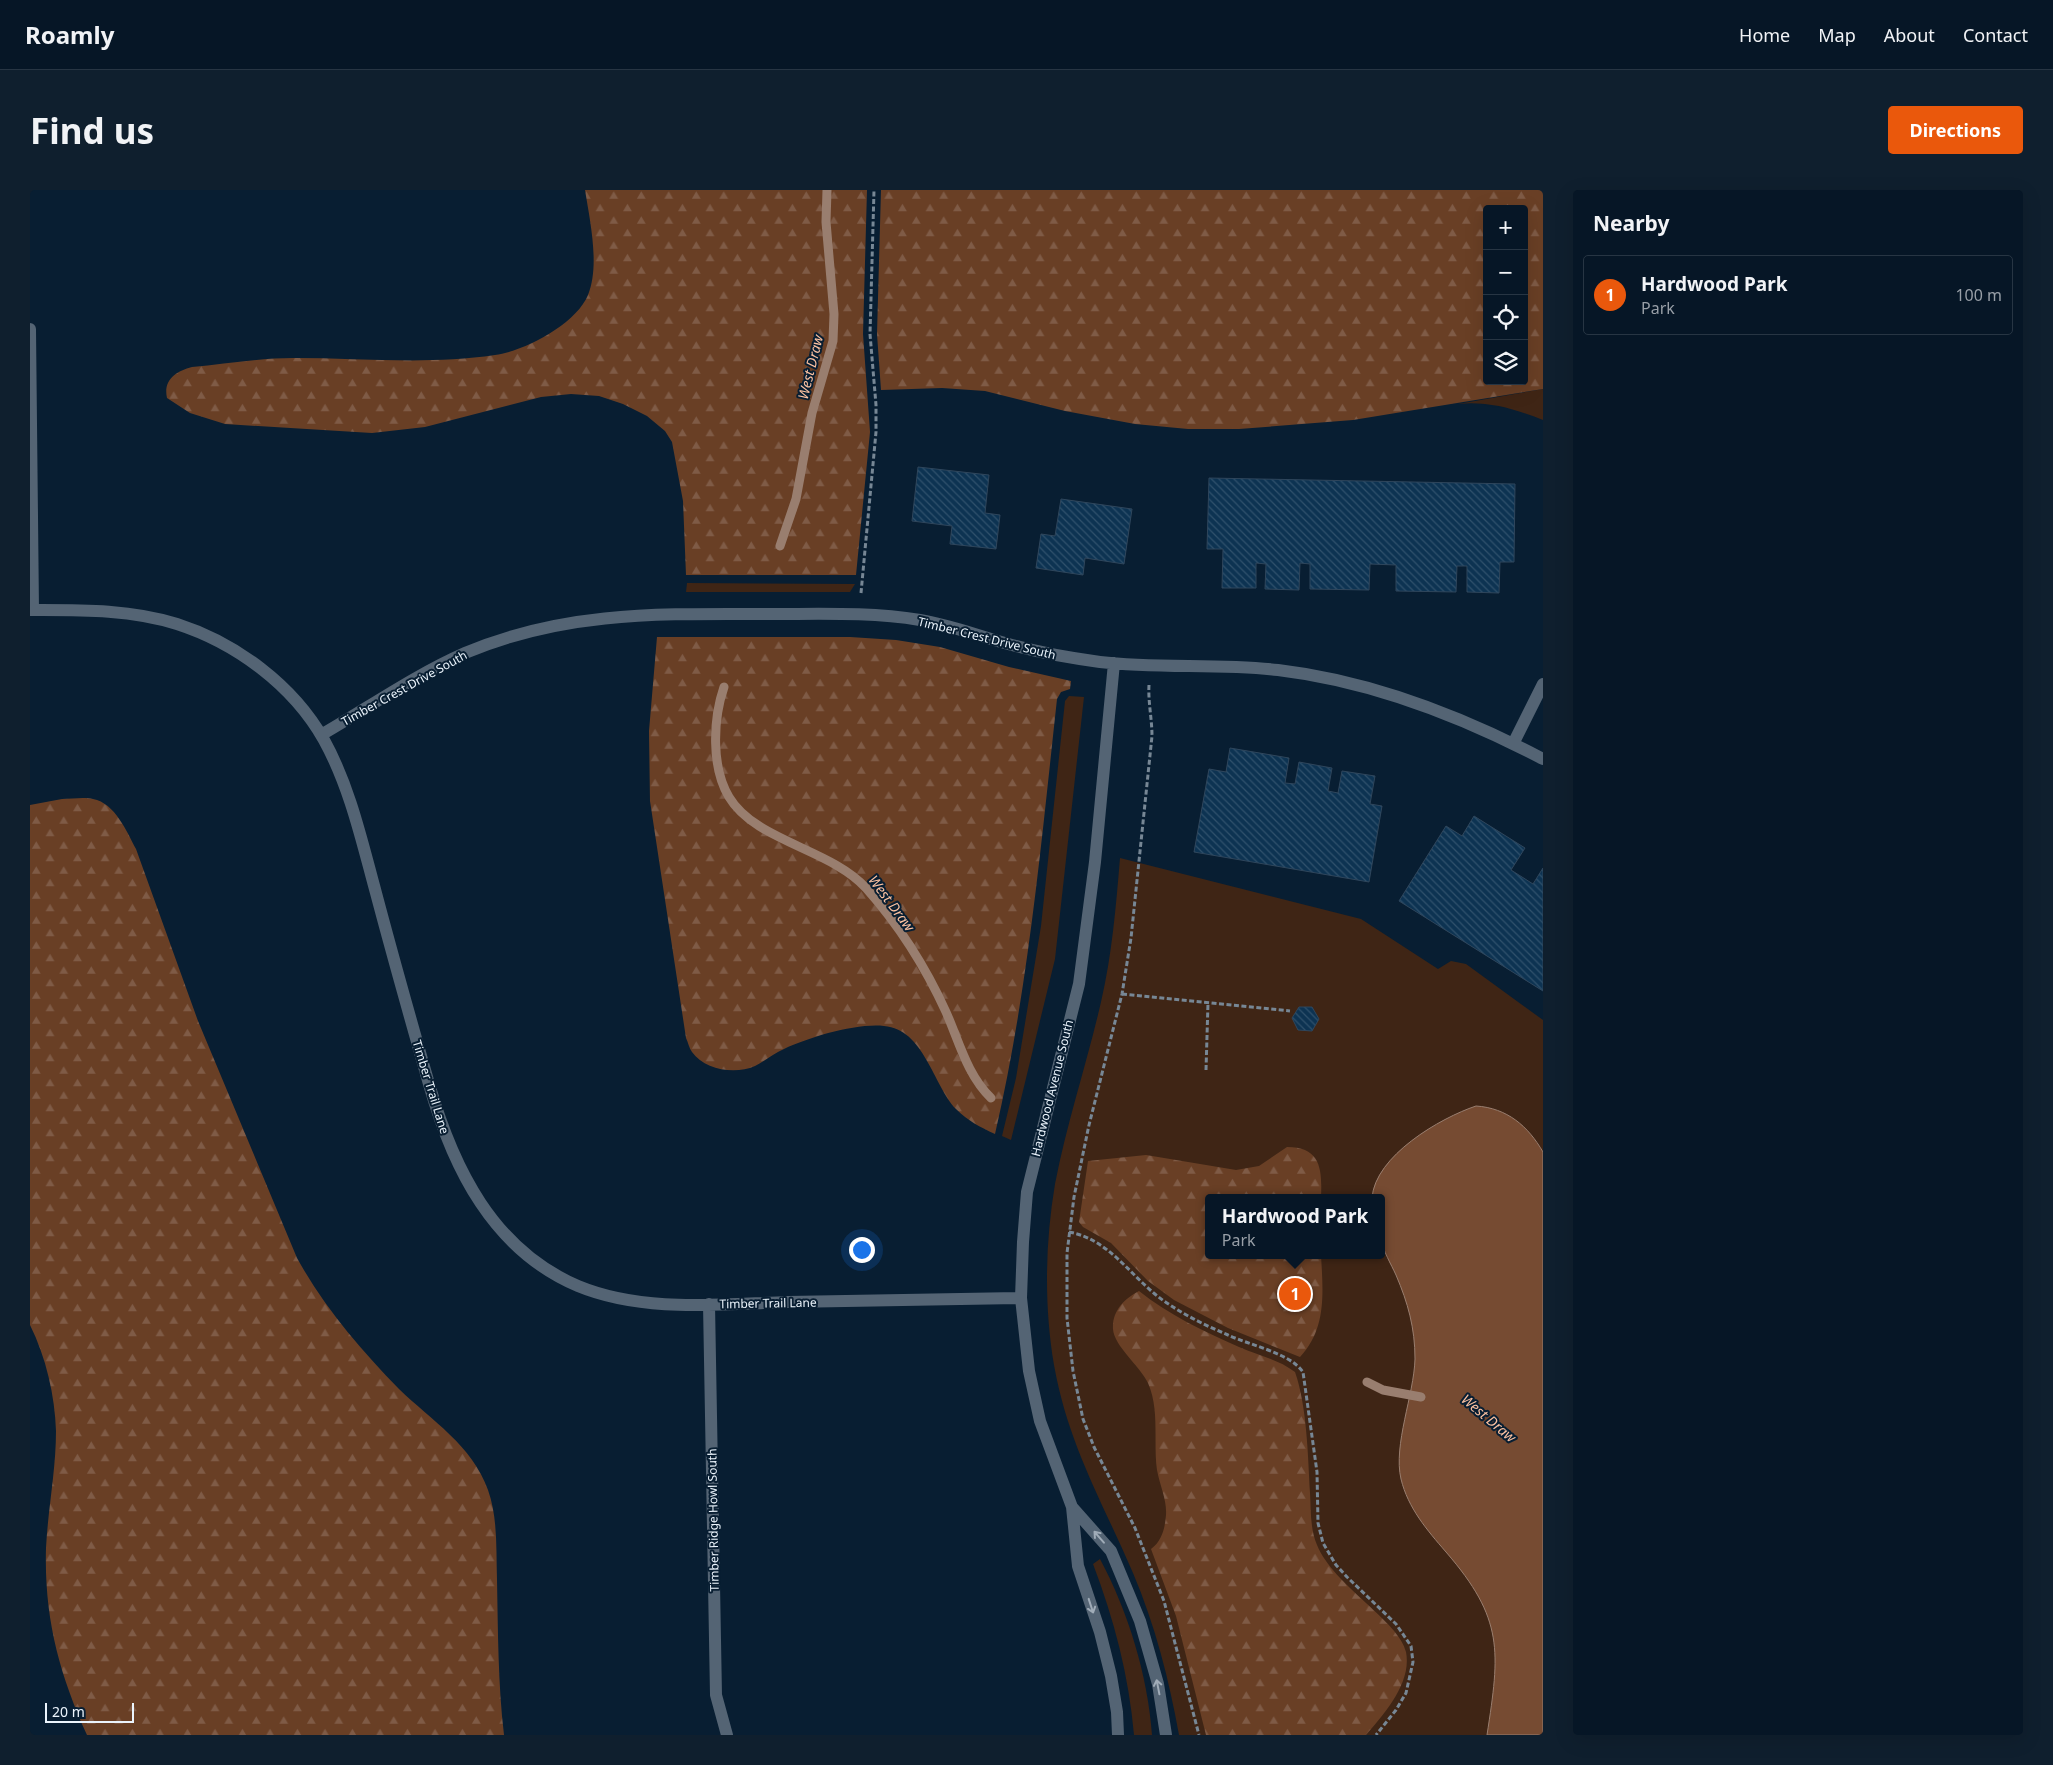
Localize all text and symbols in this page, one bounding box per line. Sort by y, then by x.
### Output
text: Roamly [25,18,114,51]
text: Home [1739,23,1790,47]
text: Map [1818,23,1856,47]
text: About [1884,23,1935,47]
text: Contact [1963,23,2028,47]
button: Directions [1888,106,2023,154]
text: Find us [30,107,154,154]
map controls [1483,205,1528,385]
button: + [1483,205,1528,250]
text: Nearby [1593,209,1669,237]
button: − [1483,250,1528,295]
text: Hardwood Park [1641,271,1787,297]
text: 1 [1605,284,1615,306]
text: 100 m [1955,284,2002,306]
button: locate [1483,295,1528,340]
text: Park [1641,297,1675,319]
water label: West Draw [793,332,827,401]
button: layers [1483,340,1528,385]
street label: Timber Crest Drive South [916,613,1058,663]
street label: Timber Crest Drive South [338,646,470,730]
water label: West Draw [865,871,920,936]
street label: Hardwood Avenue South [1027,1018,1077,1158]
street label: Timber Trail Lane [409,1038,453,1136]
popup [1205,1194,1385,1259]
text: Hardwood Park [1222,1203,1368,1229]
text: Park [1222,1229,1256,1251]
your location [849,1237,875,1263]
pin: 1 [1279,1275,1311,1313]
street label: Timber Trail Lane [719,1294,817,1312]
water label: West Draw [1458,1390,1521,1447]
street label: Timber Ridge Howl South [703,1448,723,1592]
one-way arrow [1093,1531,1105,1544]
one-way arrow [1087,1598,1097,1614]
one-way arrow [1153,1679,1162,1695]
scale bar [45,1700,134,1723]
text: 20 m [52,1702,85,1721]

